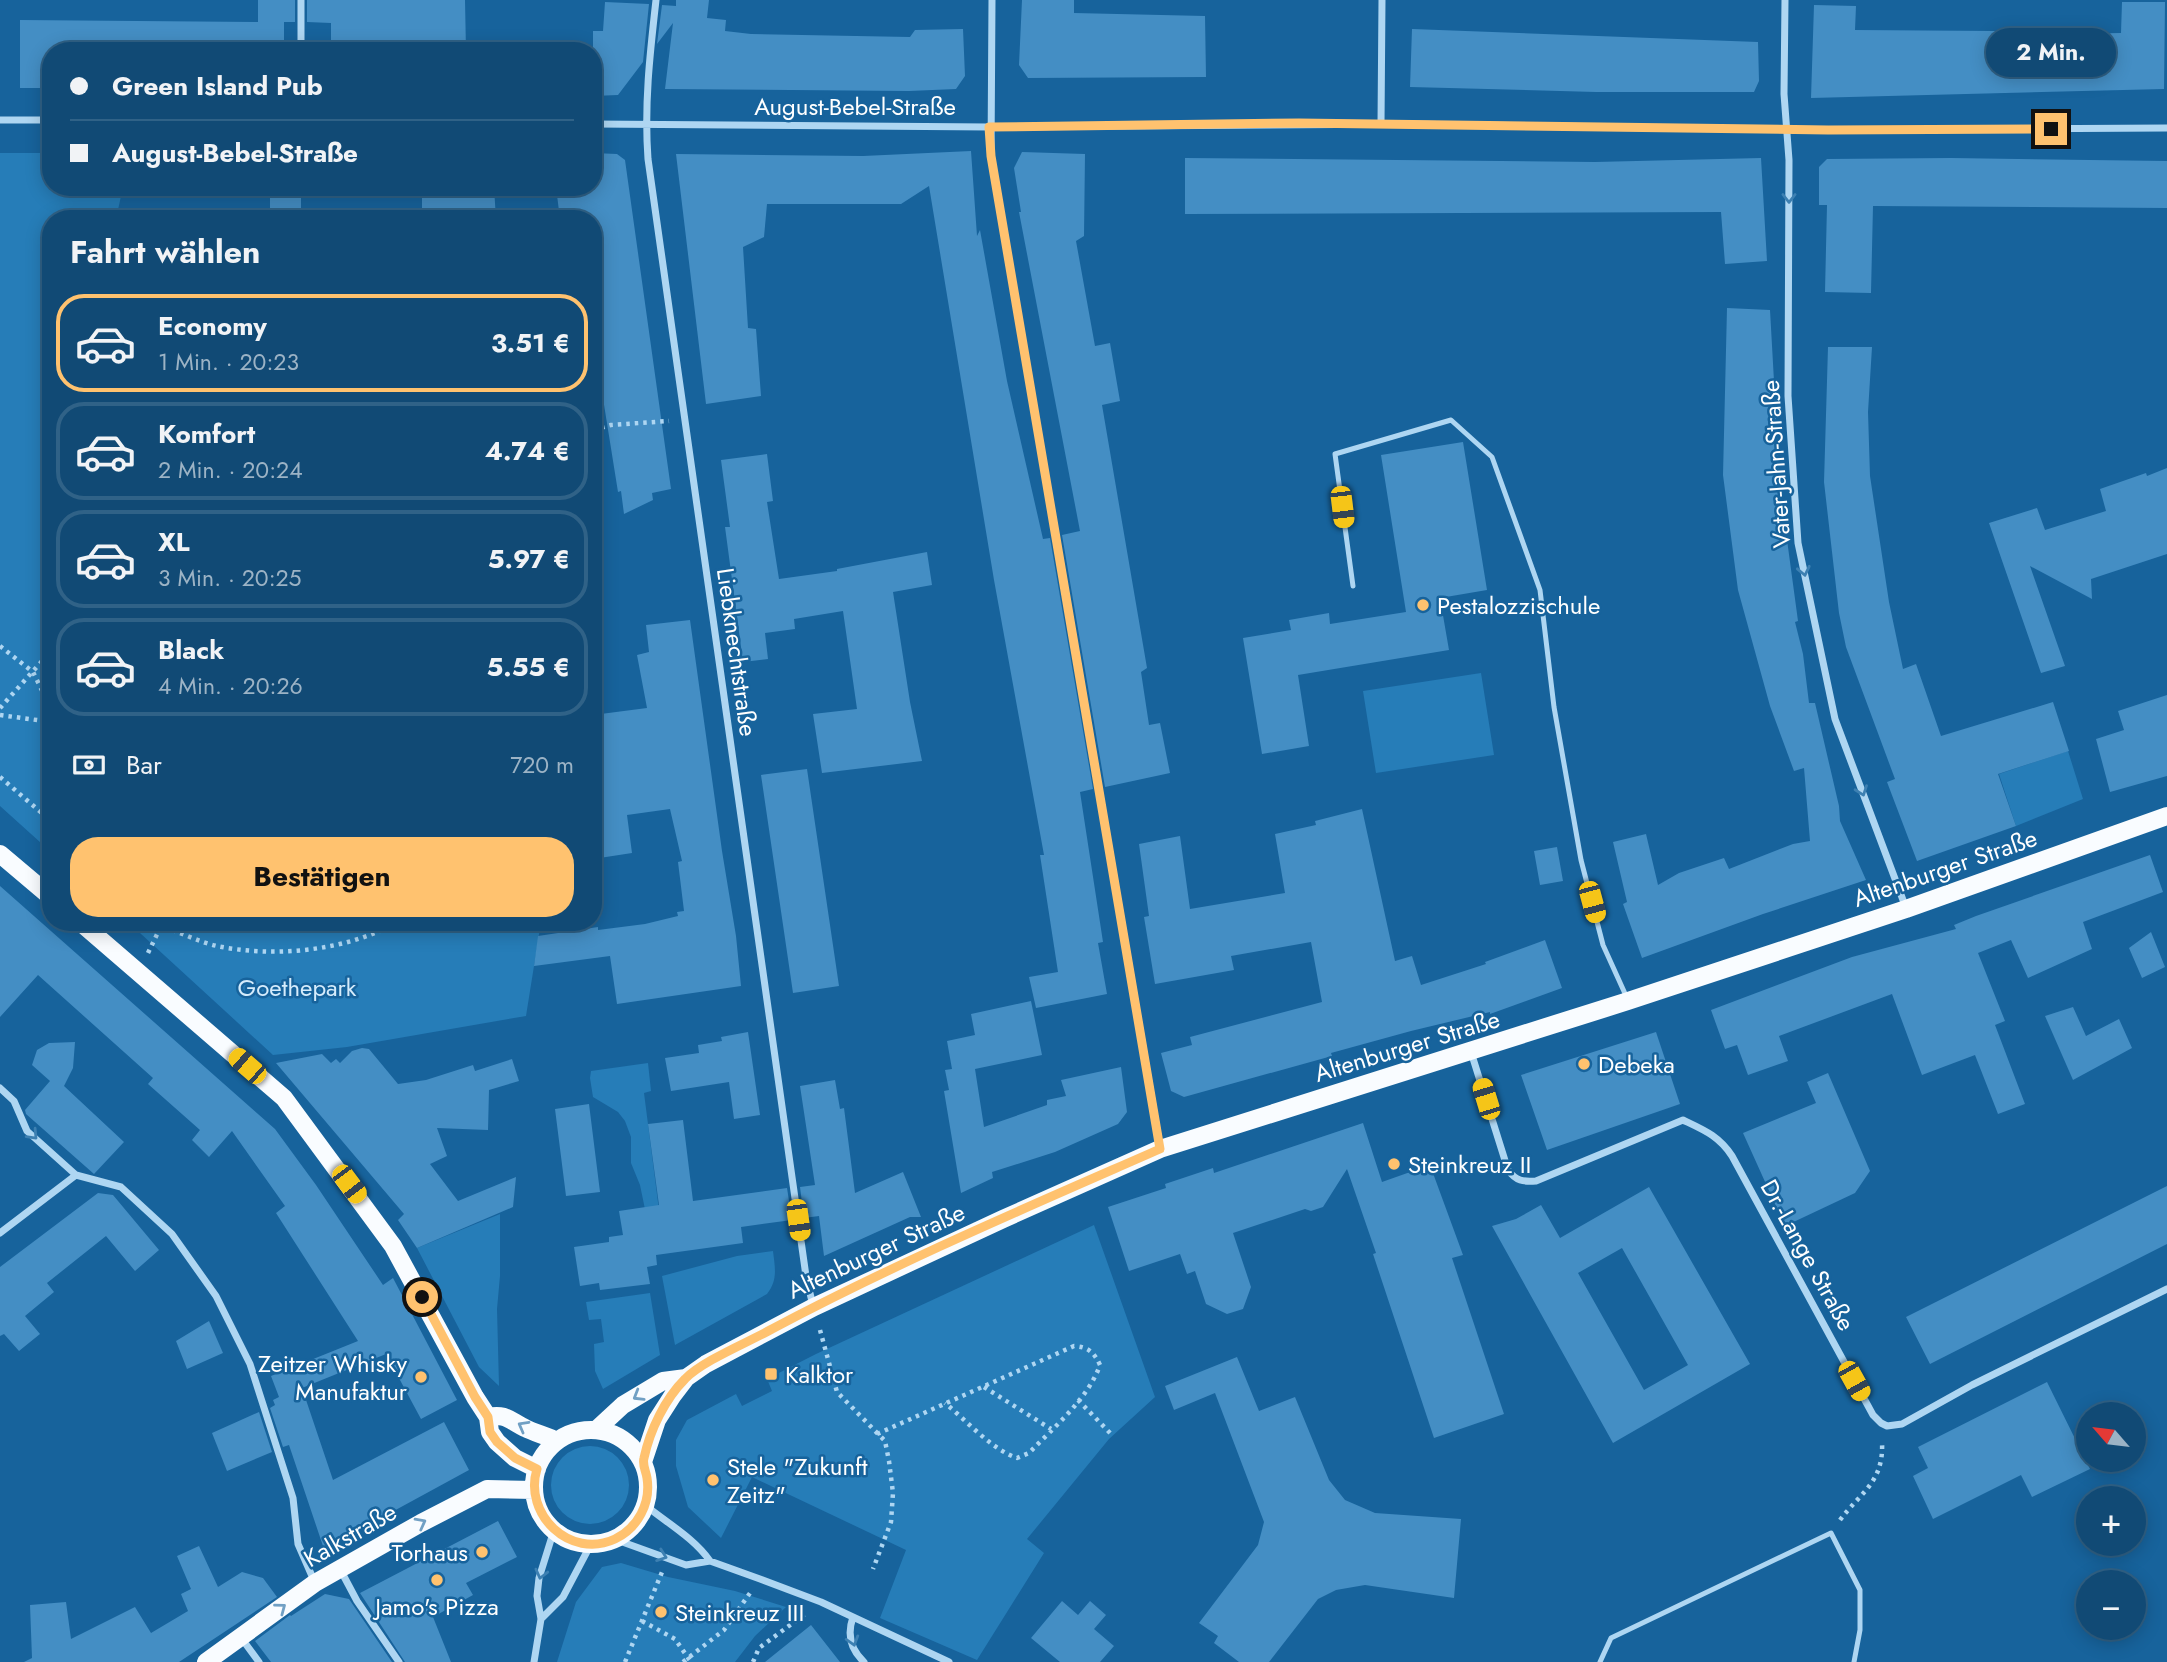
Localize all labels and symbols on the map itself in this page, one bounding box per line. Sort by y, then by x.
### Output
callout: 2 Min. [1986,27,2116,76]
street label: August-Bebel-Straße [754,89,956,124]
route end [2035,113,2067,145]
one-way arrow [1781,193,1797,203]
street label: Vater-Jahn-Straße [1753,379,1799,549]
car [1330,485,1355,529]
one-way arrow [1796,565,1810,577]
street label: Liebknechtstraße [708,566,766,738]
place label: Pestalozzischule [1437,588,1600,623]
marker: Pestalozzischule [1415,597,1431,613]
one-way arrow [1854,784,1868,796]
street label: Altenburger Straße [1848,820,2042,916]
car [1577,879,1608,925]
park label: Goethepark [238,970,357,1005]
street label: Altenburger Straße [1310,1001,1504,1091]
car [225,1044,270,1088]
place label: Debeka [1598,1047,1675,1082]
marker: Debeka [1576,1056,1592,1072]
car [1470,1076,1503,1122]
one-way arrow [25,1127,38,1140]
place label: Steinkreuz II [1408,1147,1532,1182]
marker: Steinkreuz II [1386,1156,1402,1172]
car [328,1161,371,1207]
street label: Dr.-Lange Straße [1752,1173,1864,1337]
street label: Altenburger Straße [781,1195,971,1307]
car [785,1198,812,1242]
route start [406,1281,438,1313]
place label: Zeitzer Whisky Manufaktur [258,1346,408,1409]
place label: Kalktor [785,1357,854,1392]
car [1835,1358,1874,1404]
marker: Kalktor [763,1366,779,1382]
marker: Zeitzer Whisky Manufaktur [413,1369,429,1385]
one-way arrow [632,1388,645,1401]
north arrow [2076,1402,2146,1472]
one-way arrow [518,1420,530,1434]
place label: Stele "Zukunft Zeitz" [727,1449,868,1512]
marker: Stele "Zukunft Zeitz" [705,1472,721,1488]
street label: Kalkstraße [297,1494,403,1576]
one-way arrow [414,1518,426,1532]
place label: Torhaus [391,1535,468,1570]
marker: Torhaus [474,1544,490,1560]
one-way arrow [655,1548,667,1562]
one-way arrow [535,1568,549,1580]
marker: Jamo's Pizza [429,1572,445,1588]
place label: Jamo's Pizza [372,1589,499,1624]
place label: Steinkreuz III [675,1595,804,1630]
one-way arrow [273,1603,286,1616]
marker: Steinkreuz III [653,1604,669,1620]
one-way arrow [844,1634,859,1646]

